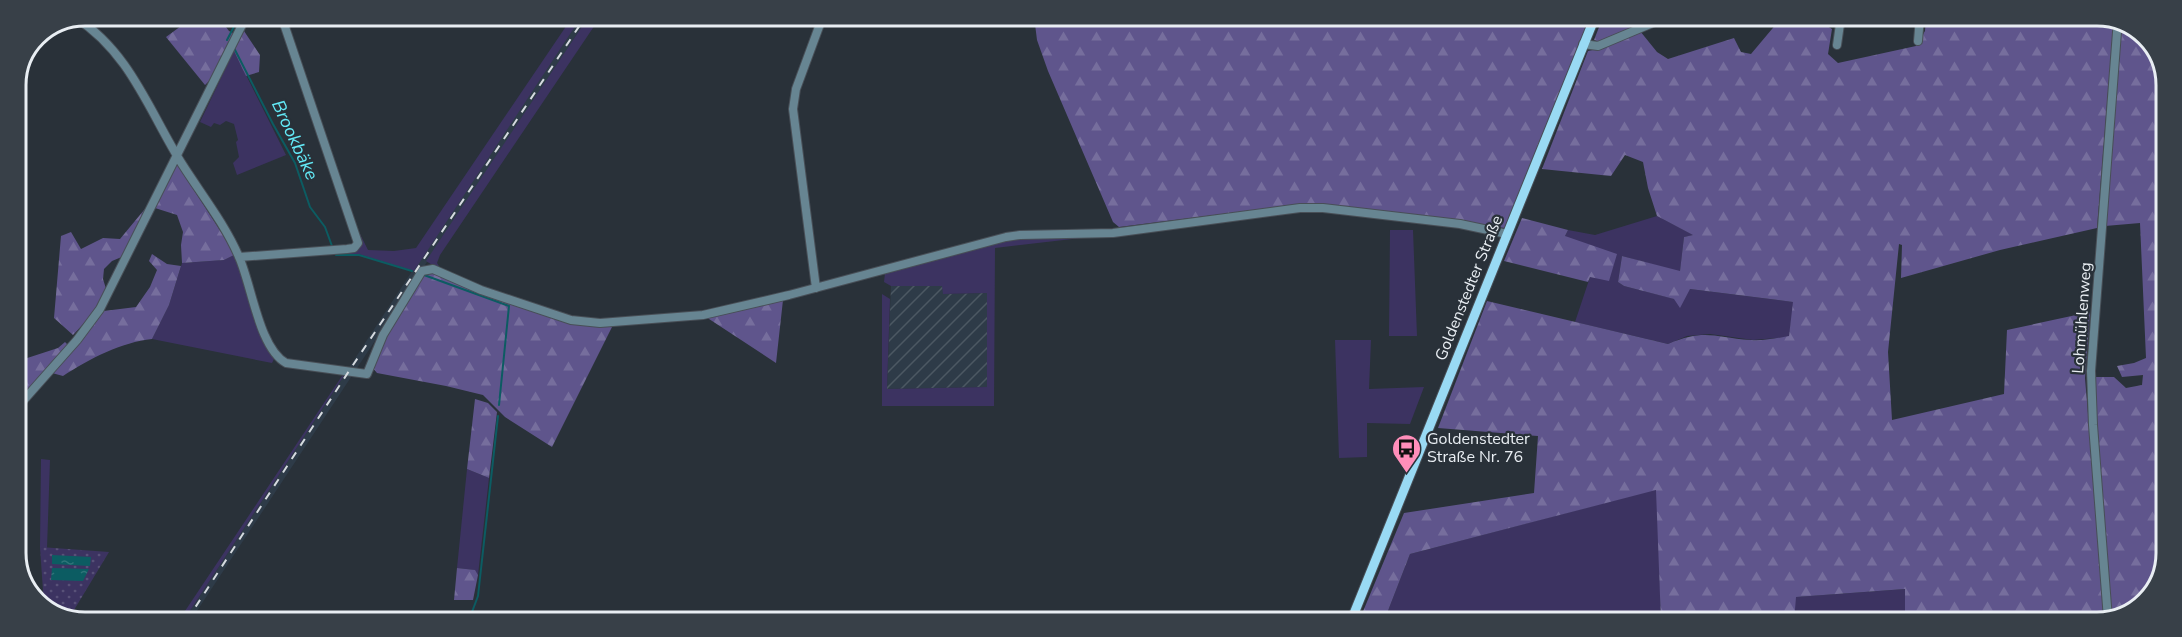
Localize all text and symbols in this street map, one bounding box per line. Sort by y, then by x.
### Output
water label: Brookbäke [266,96,324,184]
street label: Goldenstedter Straße [1430,212,1508,364]
street label: Lohmühlenweg [2067,261,2097,375]
place label: Goldenstedter Straße Nr. 76 [1427,428,1530,468]
bus stop icon: Goldenstedter Straße Nr. 76 [1390,432,1422,474]

